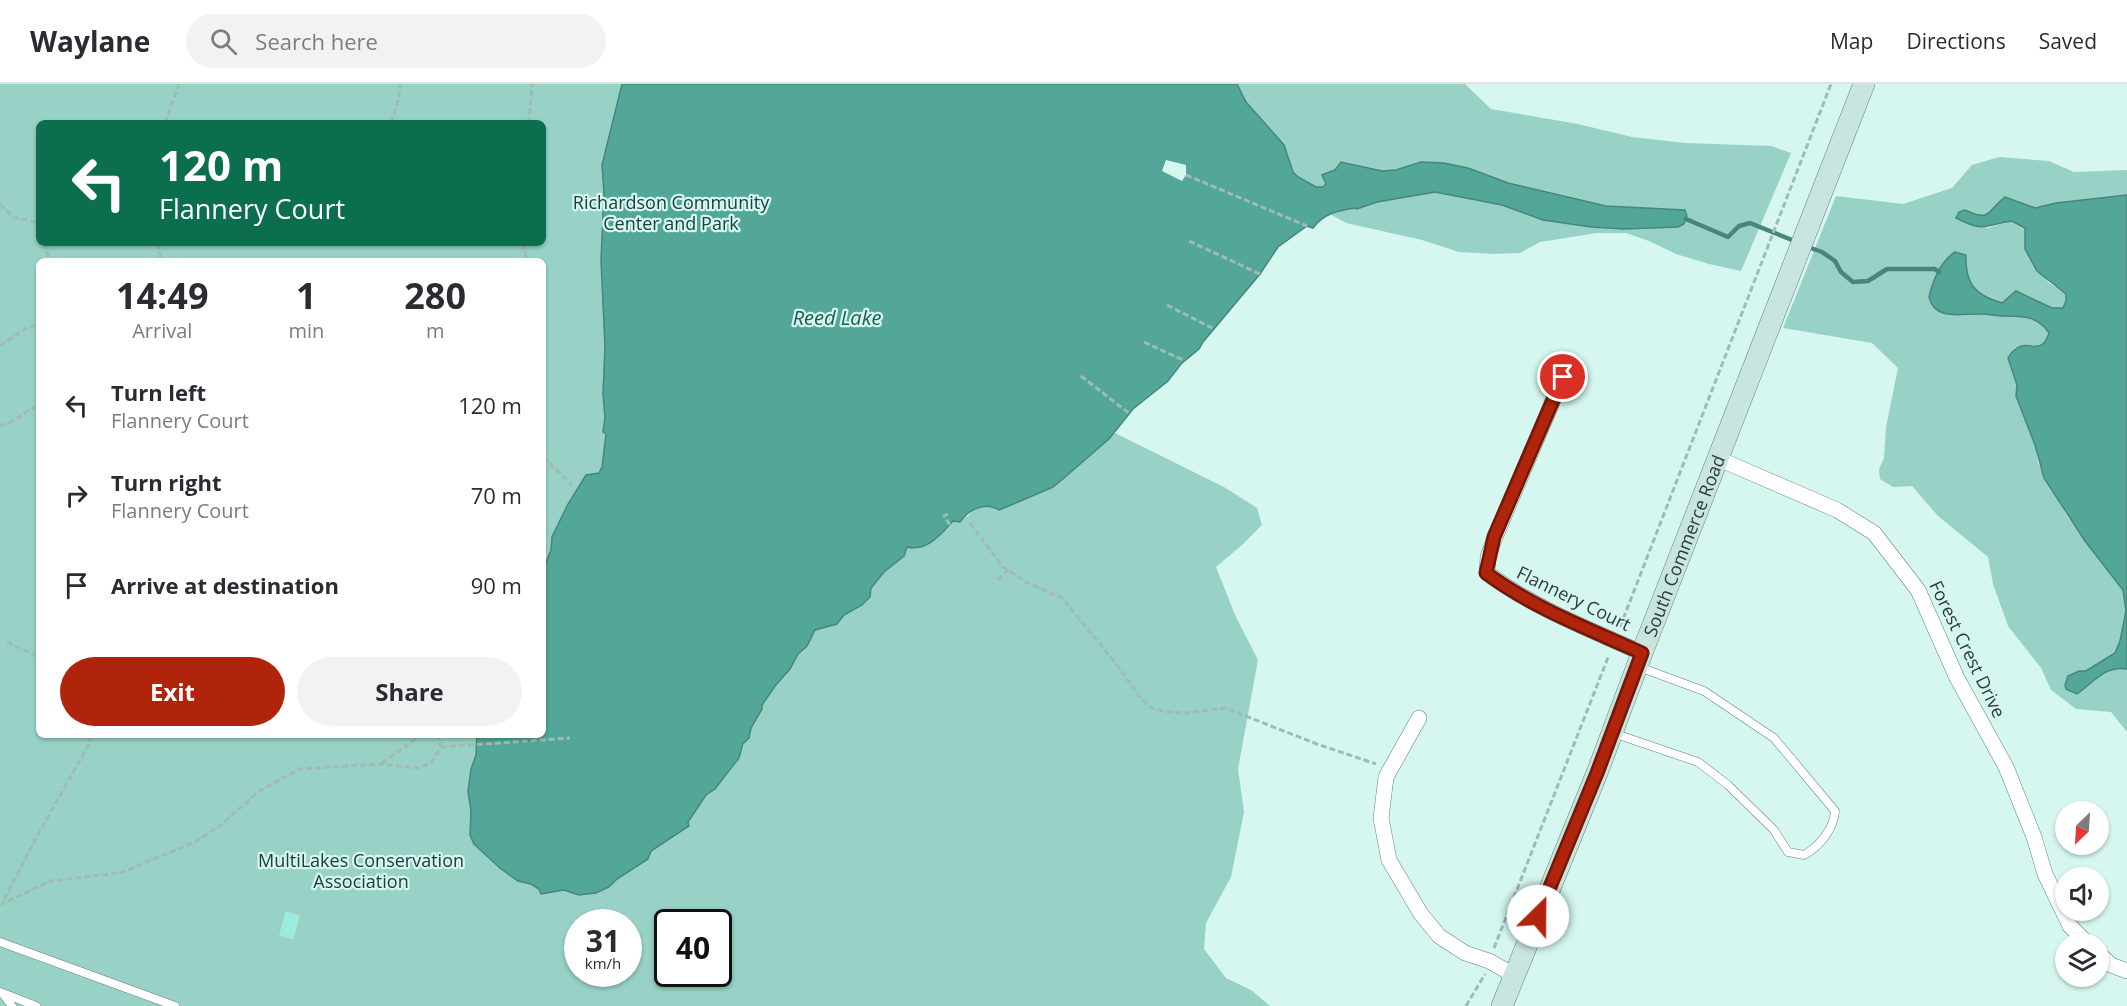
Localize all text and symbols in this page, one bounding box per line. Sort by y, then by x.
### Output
search box [186,14,606,68]
text: Waylane [30,22,150,60]
icon: search [207,25,240,58]
text: Search here [255,26,378,56]
text: Map [1830,27,1873,55]
text: Directions [1906,27,2006,55]
text: Saved [2039,27,2097,55]
text: 120 m [159,136,283,193]
icon: left [60,144,138,222]
text: Flannery Court [159,190,345,227]
park label: Richardson Community Center and Park [573,190,770,235]
text: 14:49 [116,271,209,320]
text: 1 [296,271,317,320]
text: 280 [404,271,466,320]
water label: Reed Lake [793,304,881,331]
text: Arrival [132,317,192,344]
text: min [288,317,324,344]
text: m [426,317,444,344]
pin [1537,351,1588,402]
icon: arrive [1546,360,1579,393]
text: Turn left [111,377,206,407]
icon: left [60,389,93,422]
text: 120 m [458,390,522,420]
text: Flannery Court [111,407,249,434]
street label: South Commerce Road [1638,451,1730,640]
text: Turn right [111,467,222,497]
icon: right [60,479,93,512]
text: 70 m [471,480,522,510]
text: Flannery Court [111,497,249,524]
street label: Flannery Court [1513,560,1635,636]
icon: arrive [60,569,93,602]
text: Arrive at destination [111,570,339,600]
text: 90 m [471,570,522,600]
street label: Forest Crest Drive [1924,576,2012,722]
button: Exit [60,657,285,726]
button: Share [297,657,522,726]
north arrow [2055,801,2109,855]
map controls [2055,801,2109,987]
park label: MultiLakes Conservation Association [258,848,464,893]
button: sound [2055,867,2109,921]
position arrow [1506,884,1570,948]
speed limit sign: 40 [654,909,732,987]
text: 31 [586,920,620,961]
button: layers [2055,933,2109,987]
text: km/h [585,953,621,973]

